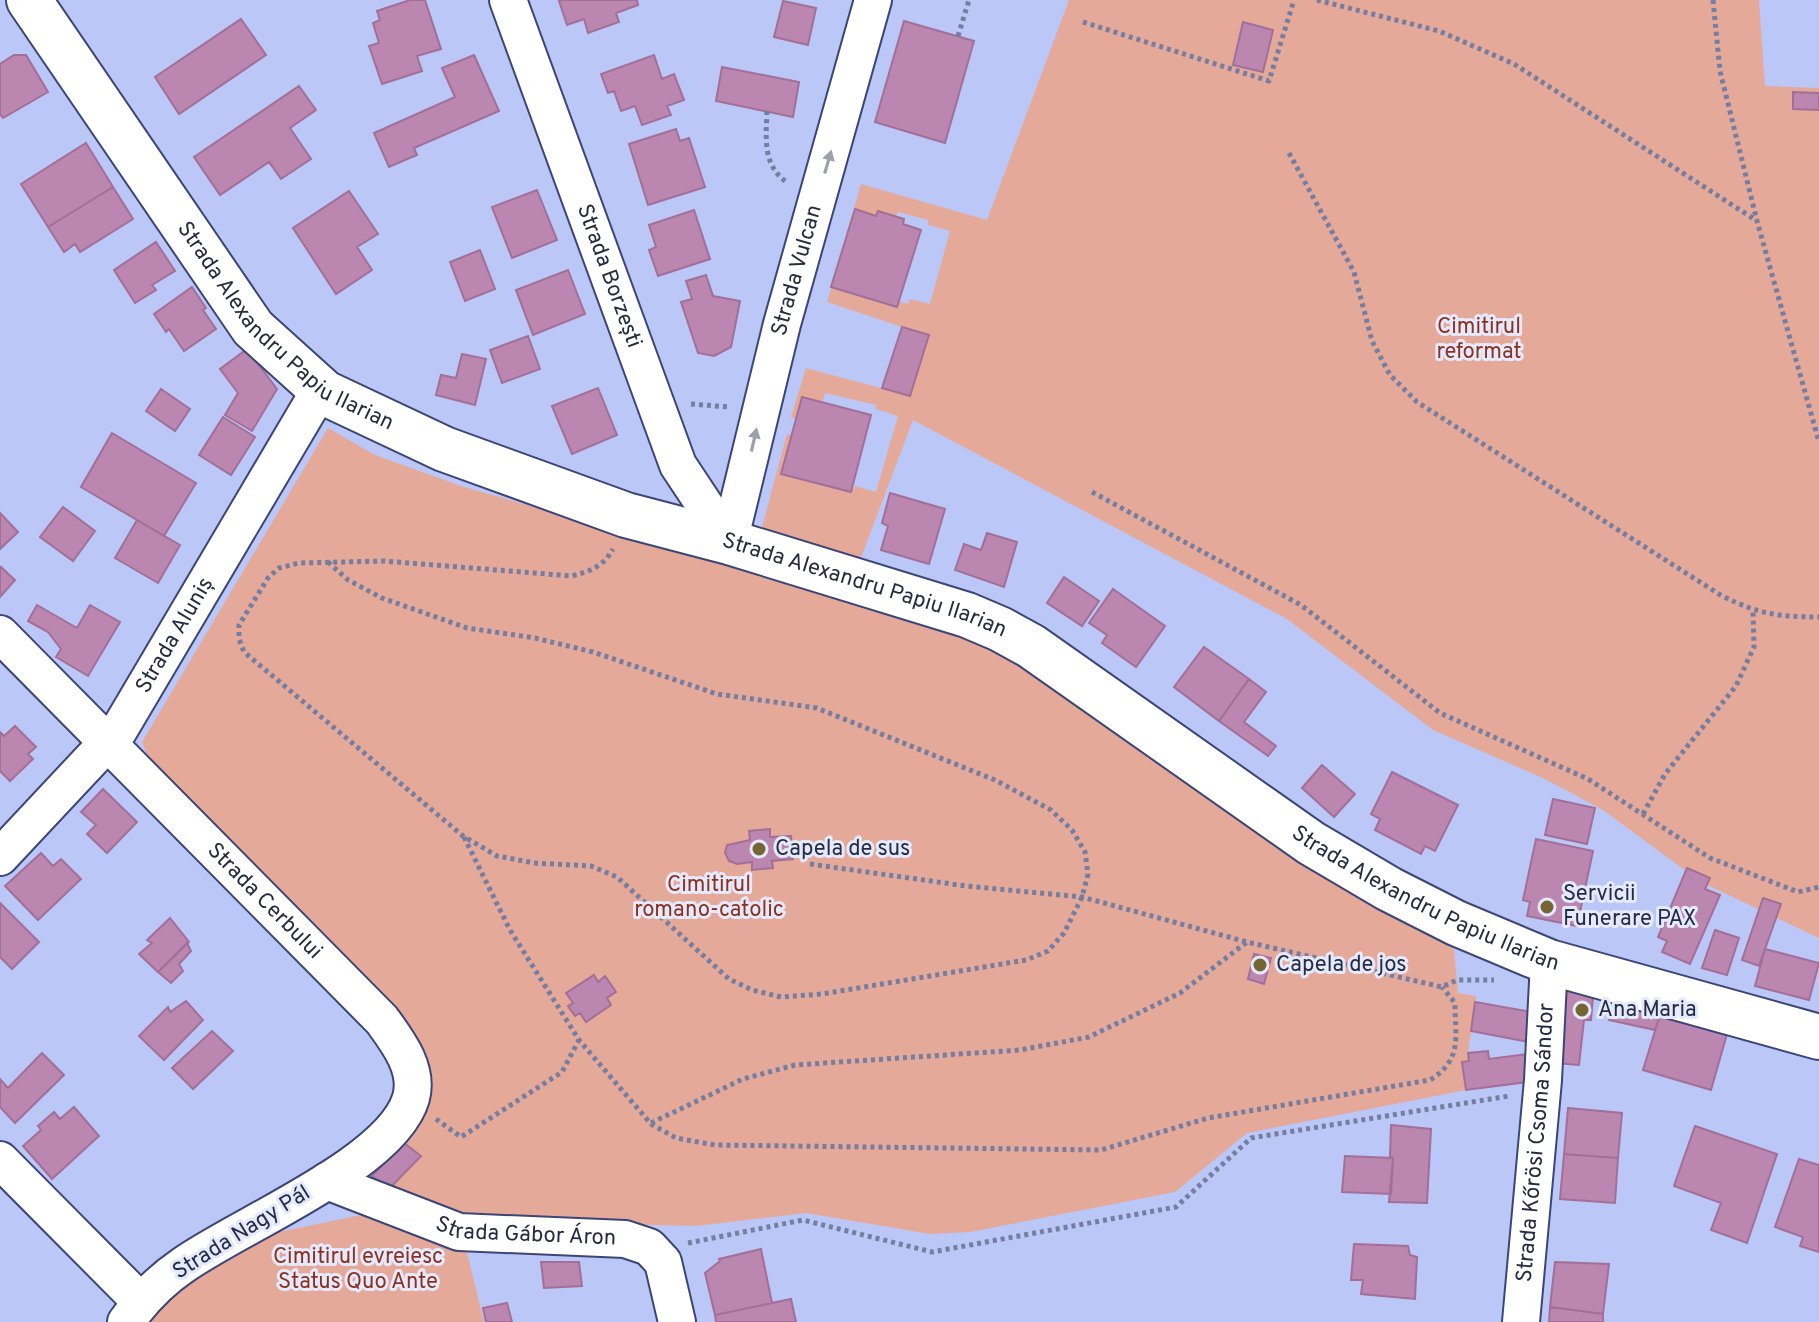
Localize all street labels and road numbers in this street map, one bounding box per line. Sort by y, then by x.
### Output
street label: Strada Borzești [570,201,648,352]
street label: Strada Vulcan [766,202,828,339]
street label: Strada Alexandru Papiu Ilarian [171,216,398,437]
street label: Strada Alexandru Papiu Ilarian [719,527,1011,644]
street label: Strada Aluniș [130,572,220,698]
street label: Strada Alexandru Papiu Ilarian [1286,820,1562,978]
street label: Strada Cerbului [201,837,328,965]
street label: Strada Kőrösi Csoma Sándor [1511,1002,1560,1283]
street label: Strada Nagy Pál [168,1180,316,1286]
street label: Strada Gábor Áron [431,1211,617,1252]

